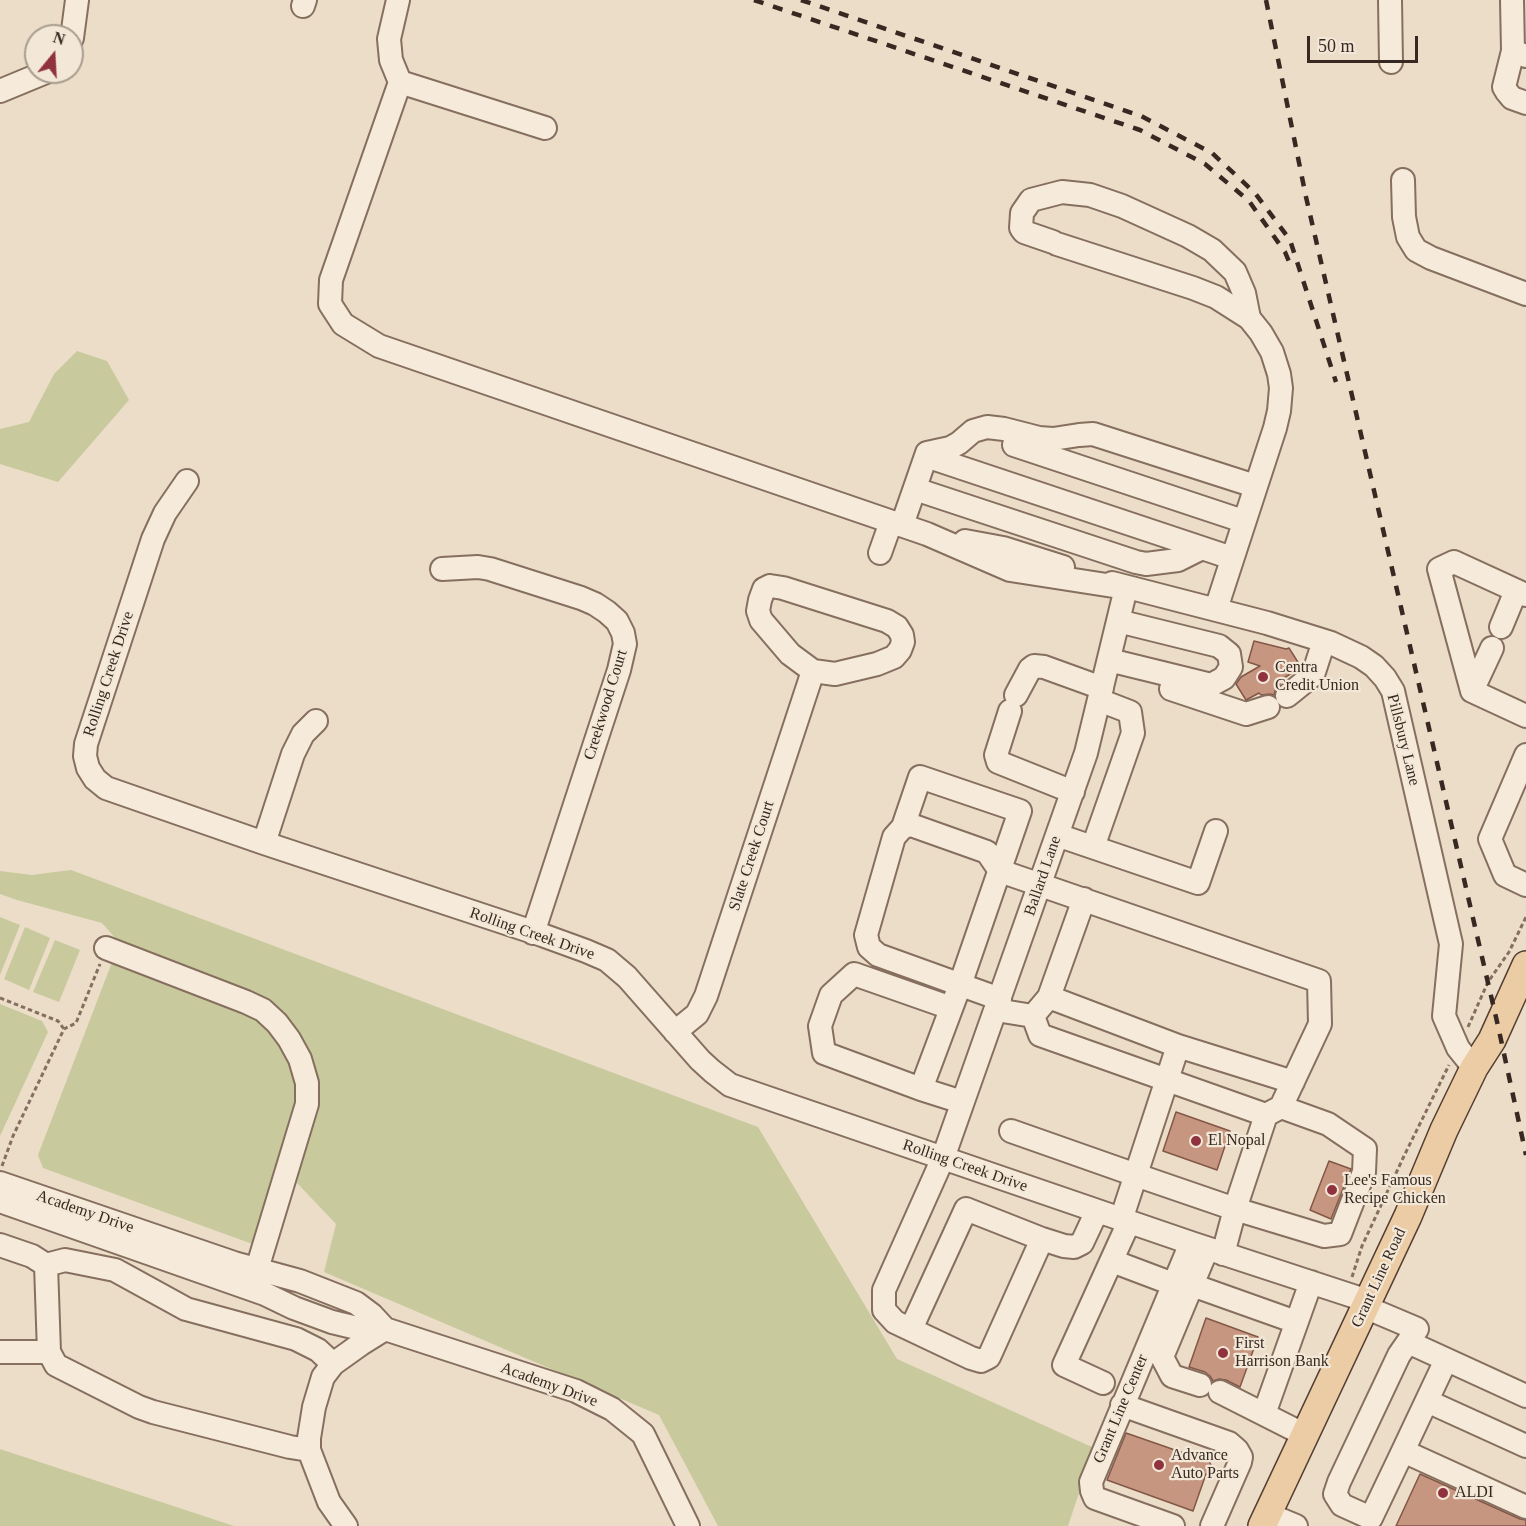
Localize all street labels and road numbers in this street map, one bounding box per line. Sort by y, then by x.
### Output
street label: Rolling Creek Drive [80,609,138,739]
street label: Creekwood Court [580,648,632,762]
street label: Pillsbury Lane [1382,692,1424,788]
street label: Slate Creek Court [725,799,779,913]
street label: Ballard Lane [1020,834,1066,918]
street label: Rolling Creek Drive [467,904,597,964]
street label: Rolling Creek Drive [900,1136,1030,1196]
street label: Academy Drive [34,1186,136,1238]
street label: Grant Line Road [1348,1225,1410,1331]
street label: Grant Line Center [1089,1352,1153,1466]
street label: Academy Drive [498,1359,600,1411]

